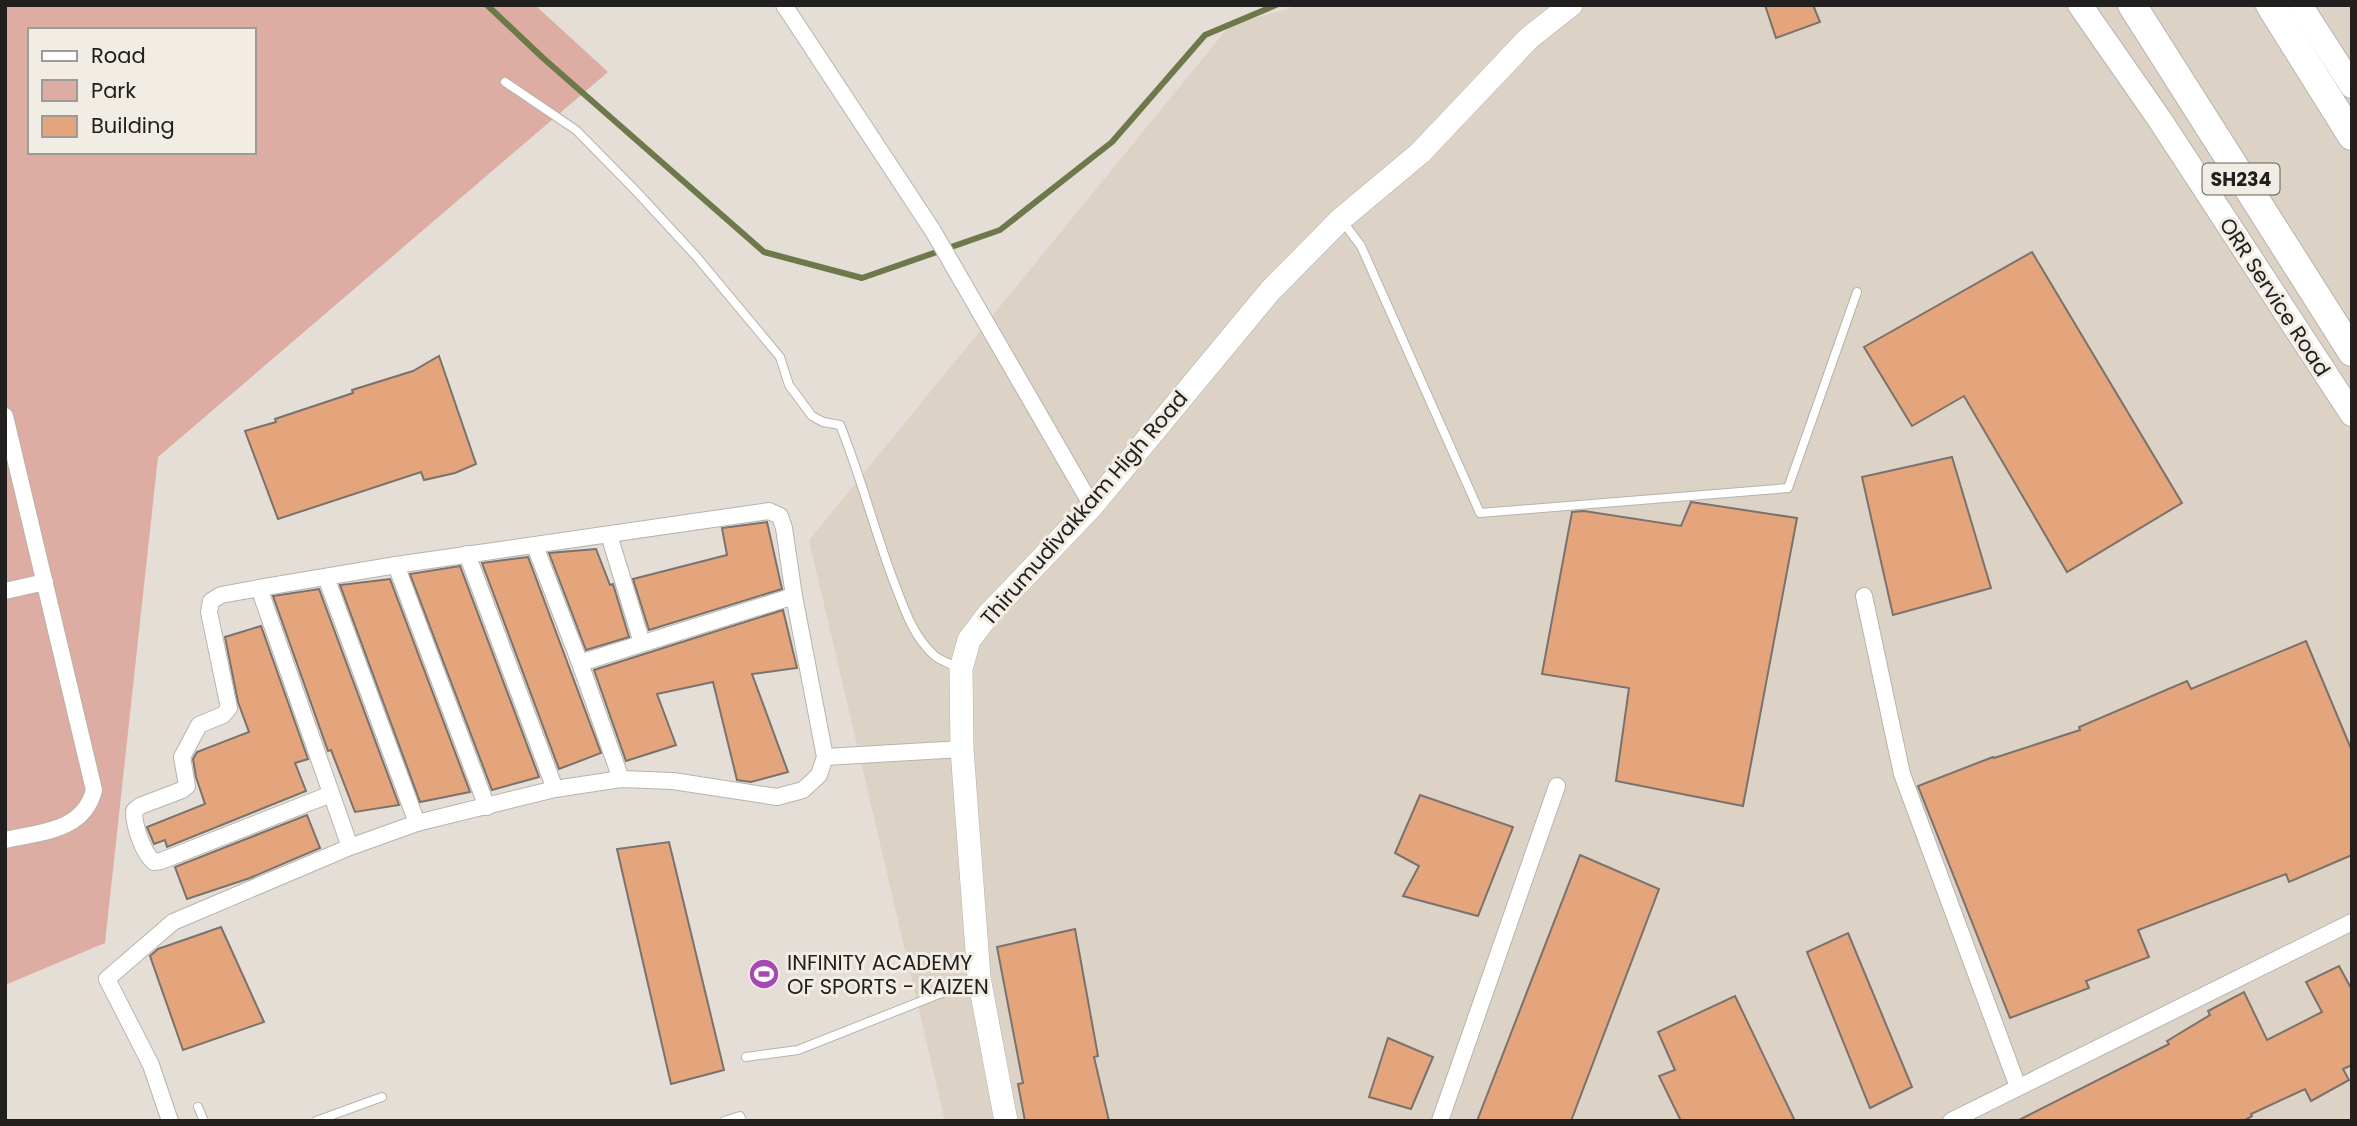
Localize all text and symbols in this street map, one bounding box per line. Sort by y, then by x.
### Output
legend [28,28,256,154]
text: Road [91,41,146,70]
text: Park [91,76,136,105]
text: Building [91,111,175,140]
road number: SH234 [2202,164,2280,195]
street label: ORR Service Road [2213,212,2337,382]
street label: Thirumudivakkam High Road [974,384,1194,632]
place label: INFINITY ACADEMY OF SPORTS - KAIZEN [787,948,989,1001]
sports icon: INFINITY ACADEMY OF SPORTS - KAIZEN [747,957,781,991]

